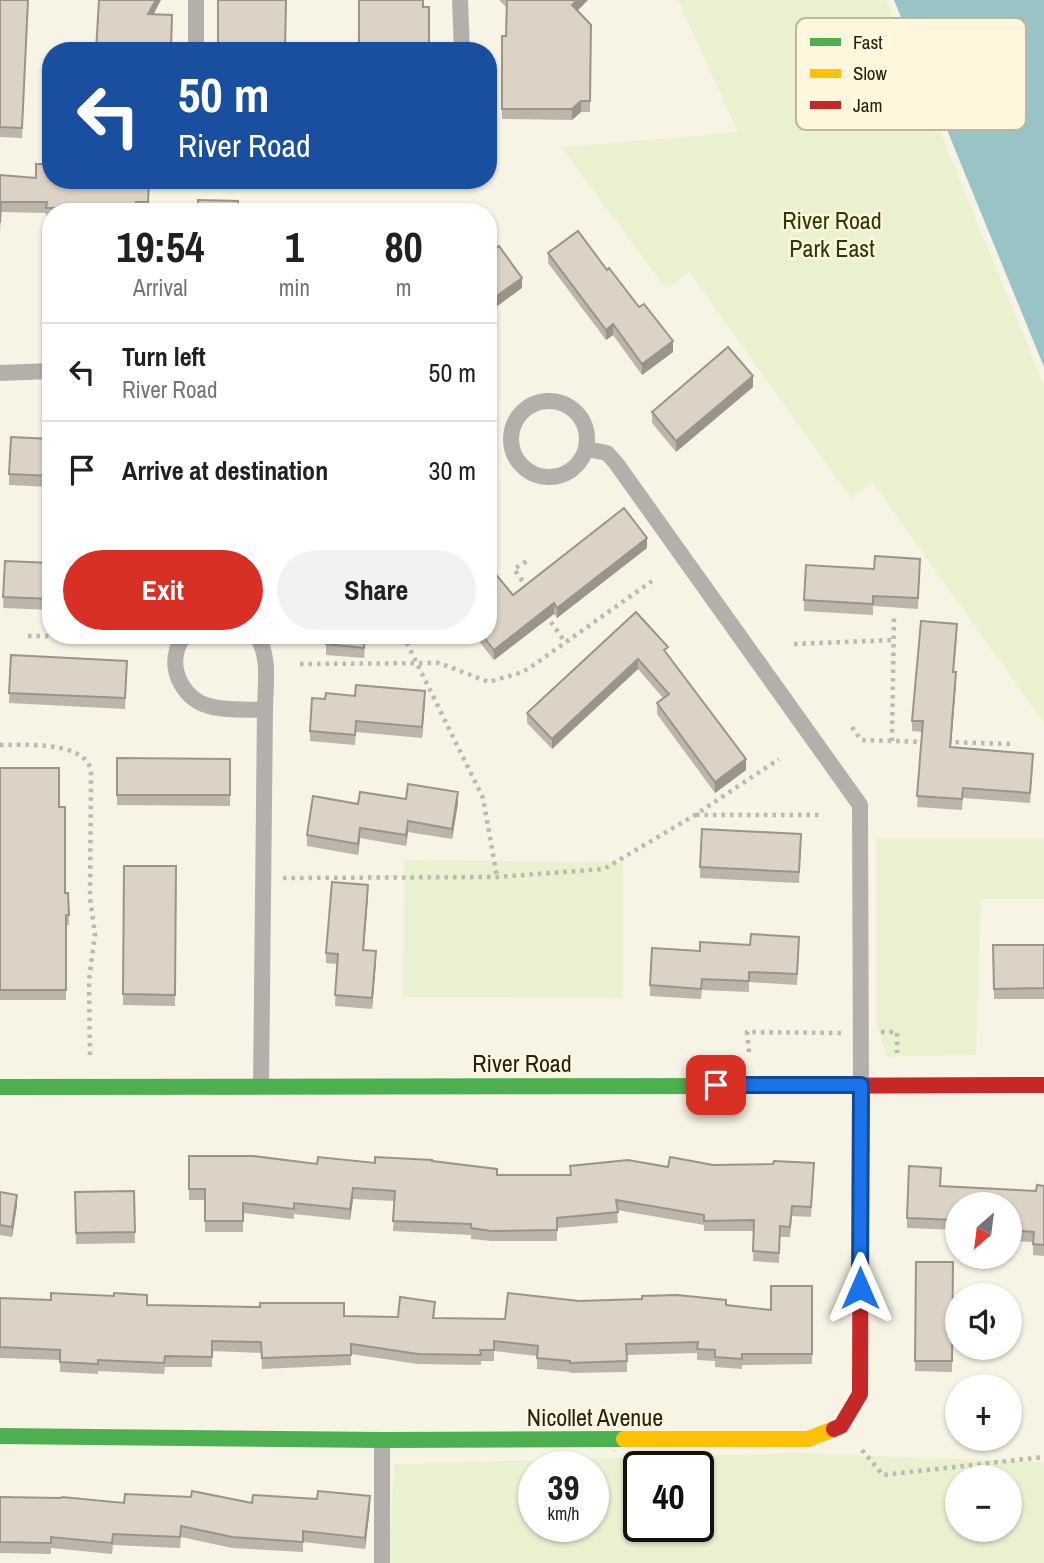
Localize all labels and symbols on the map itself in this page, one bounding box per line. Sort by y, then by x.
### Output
legend [796,18,1026,130]
text: Fast [853,29,883,55]
text: Slow [853,60,888,86]
text: Jam [853,92,882,118]
park label: River Road Park East [782,204,882,264]
street label: River Road [472,1047,572,1079]
pin [686,1055,746,1115]
north arrow [945,1192,1022,1269]
position arrow [823,1251,897,1325]
street label: Nicollet Avenue [527,1401,663,1433]
speed limit sign: 40 [623,1451,714,1542]

